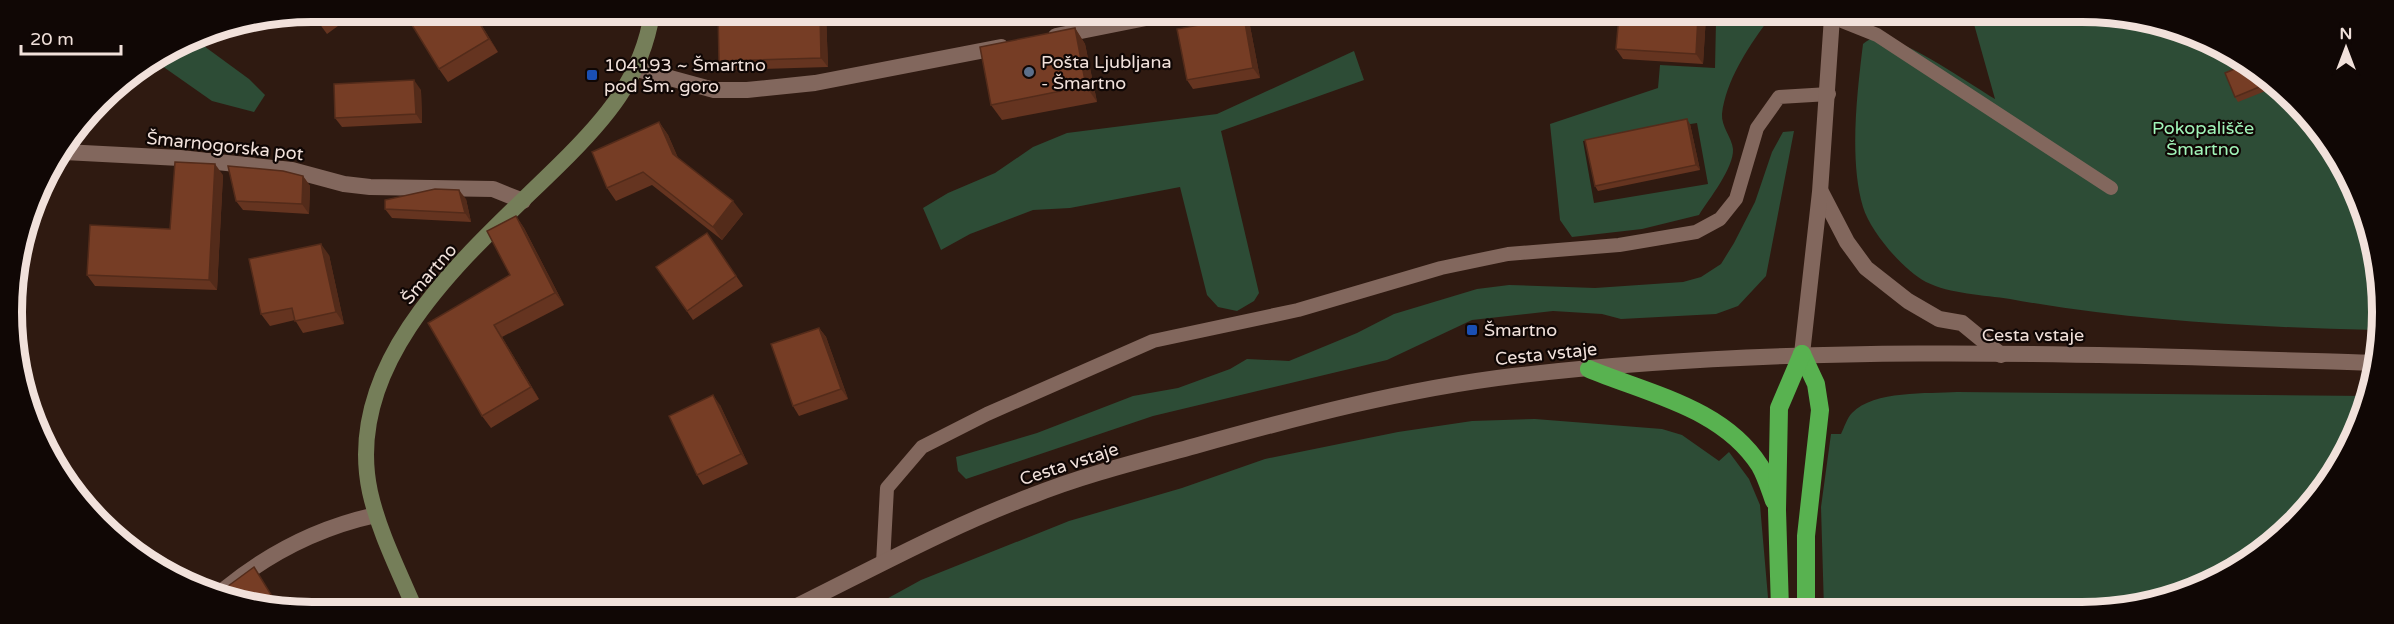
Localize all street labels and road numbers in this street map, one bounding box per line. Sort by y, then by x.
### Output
street label: Šmarnogorska pot [145,127,305,165]
street label: Šmartno [397,239,461,309]
street label: Cesta vstaje [1982,324,2084,346]
street label: Cesta vstaje [1494,338,1598,370]
street label: Cesta vstaje [1017,438,1121,490]

